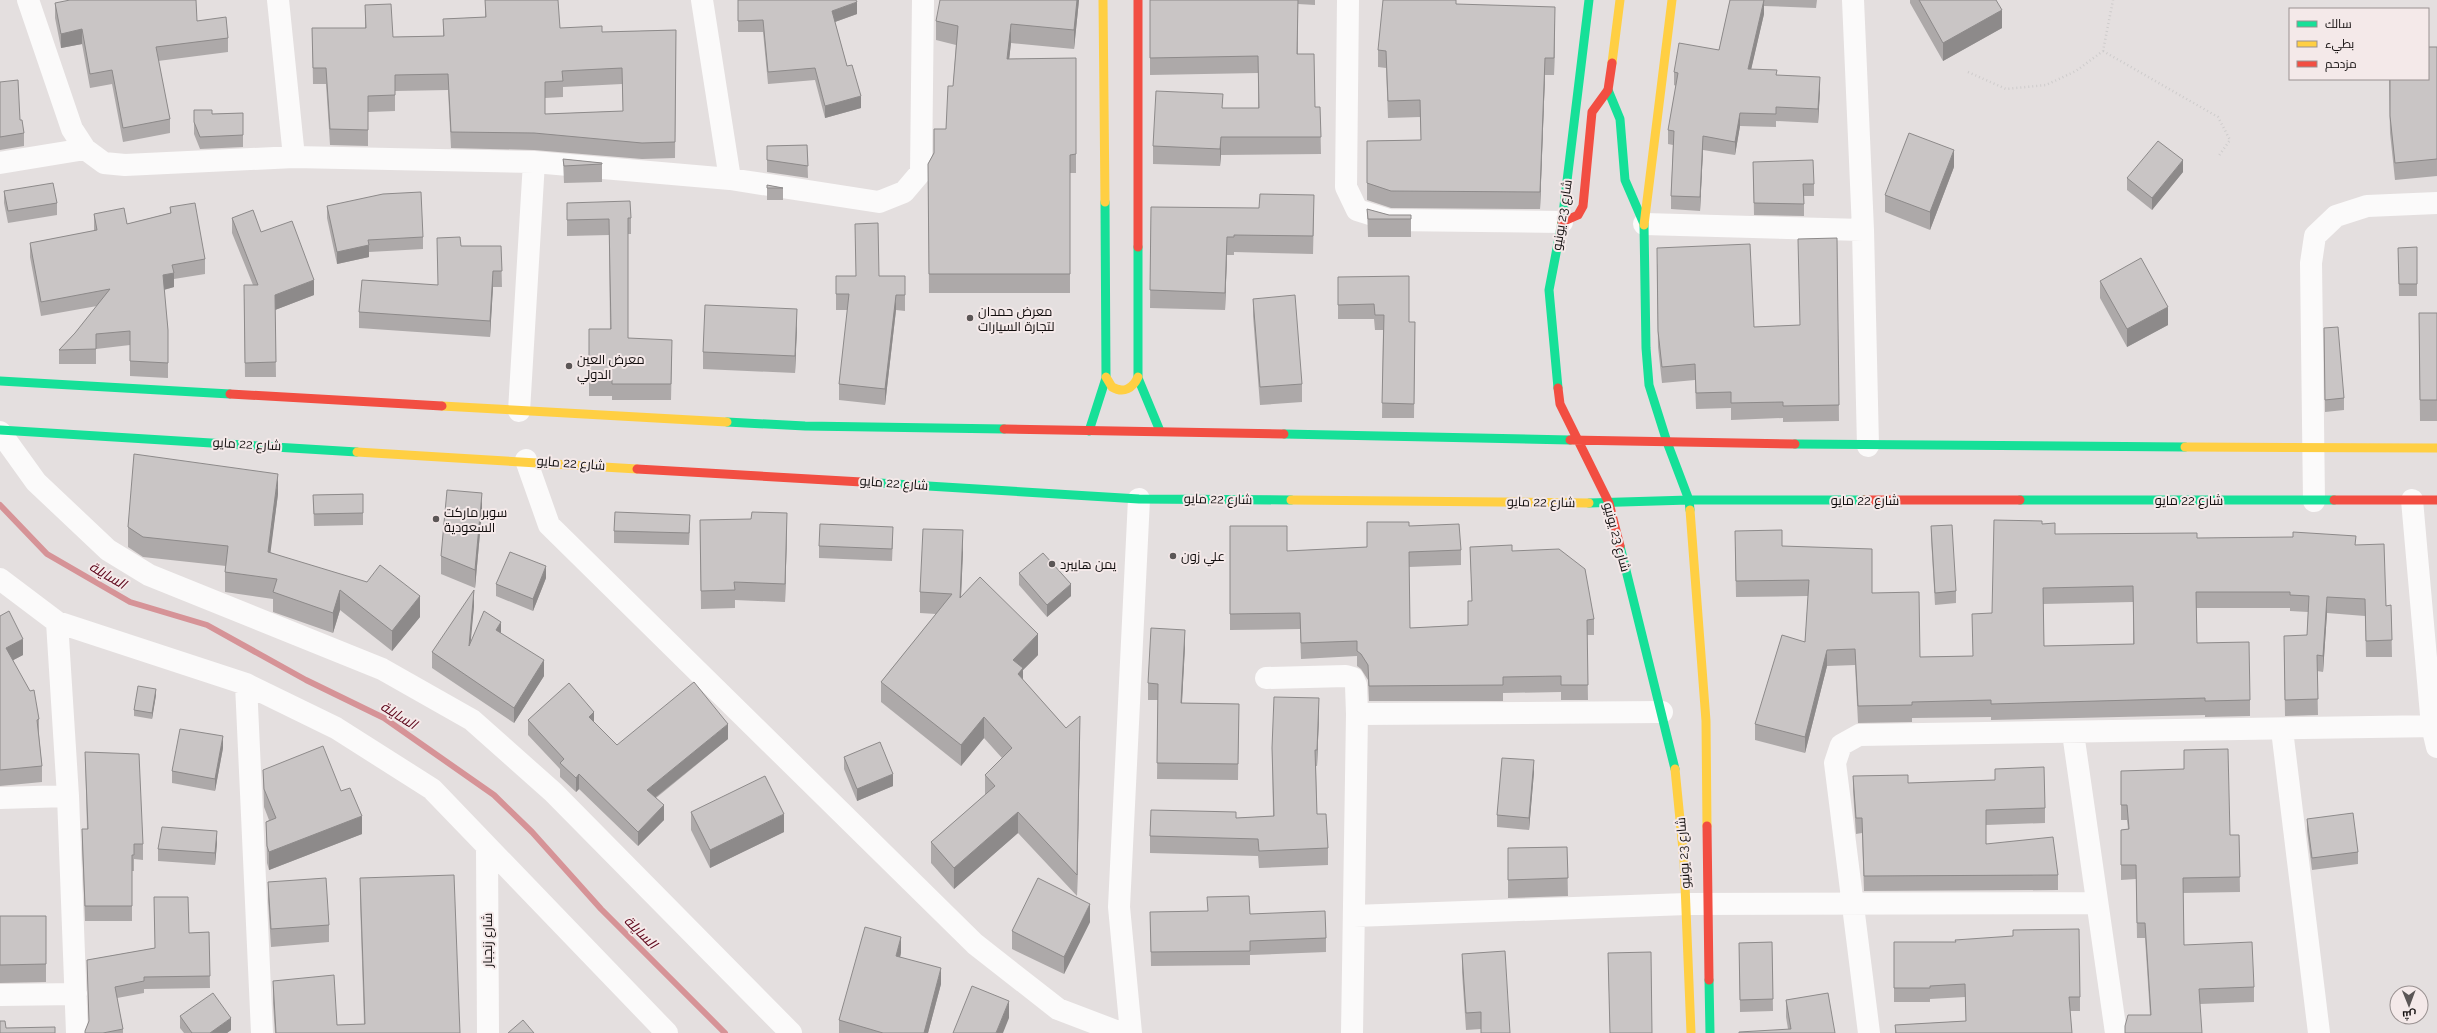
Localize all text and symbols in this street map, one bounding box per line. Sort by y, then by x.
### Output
legend [2289,8,2429,80]
text: سالك [2325,17,2352,31]
text: بطيء [2325,37,2354,54]
text: مزدحم [2325,57,2357,72]
street label: شارع 23 يونيو [1549,179,1576,252]
place label: معرض حمدان لتجارة السيارات [978,304,1055,334]
marker: معرض حمدان لتجارة السيارات [965,313,975,323]
place label: معرض العين الدولي [577,352,645,385]
marker: معرض العين الدولي [564,361,574,371]
street label: شارع 22 مايو [212,435,282,454]
street label: شارع 22 مايو [536,453,606,474]
street label: شارع 22 مايو [859,473,929,494]
street label: شارع 22 مايو [1184,491,1252,508]
street label: شارع 22 مايو [1831,493,1899,509]
street label: شارع 22 مايو [2155,493,2223,509]
street label: شارع 22 مايو [1507,494,1575,511]
street label: شارع 23 يونيو [1600,501,1633,574]
place label: سوبر ماركت السعودية [444,505,507,535]
marker: سوبر ماركت السعودية [431,514,441,524]
place label: علي زون [1181,549,1225,567]
marker: علي زون [1168,551,1178,561]
place label: يمن هايبرد [1060,557,1117,572]
water label: السايلة [87,558,130,593]
marker: يمن هايبرد [1047,559,1057,569]
water label: السايلة [378,698,421,733]
street label: شارع 23 يونيو [1673,817,1694,889]
water label: السايلة [621,912,662,953]
street label: شارع زنجبار [480,913,496,968]
north arrow [2389,985,2429,1025]
text: ش [2402,1008,2416,1021]

